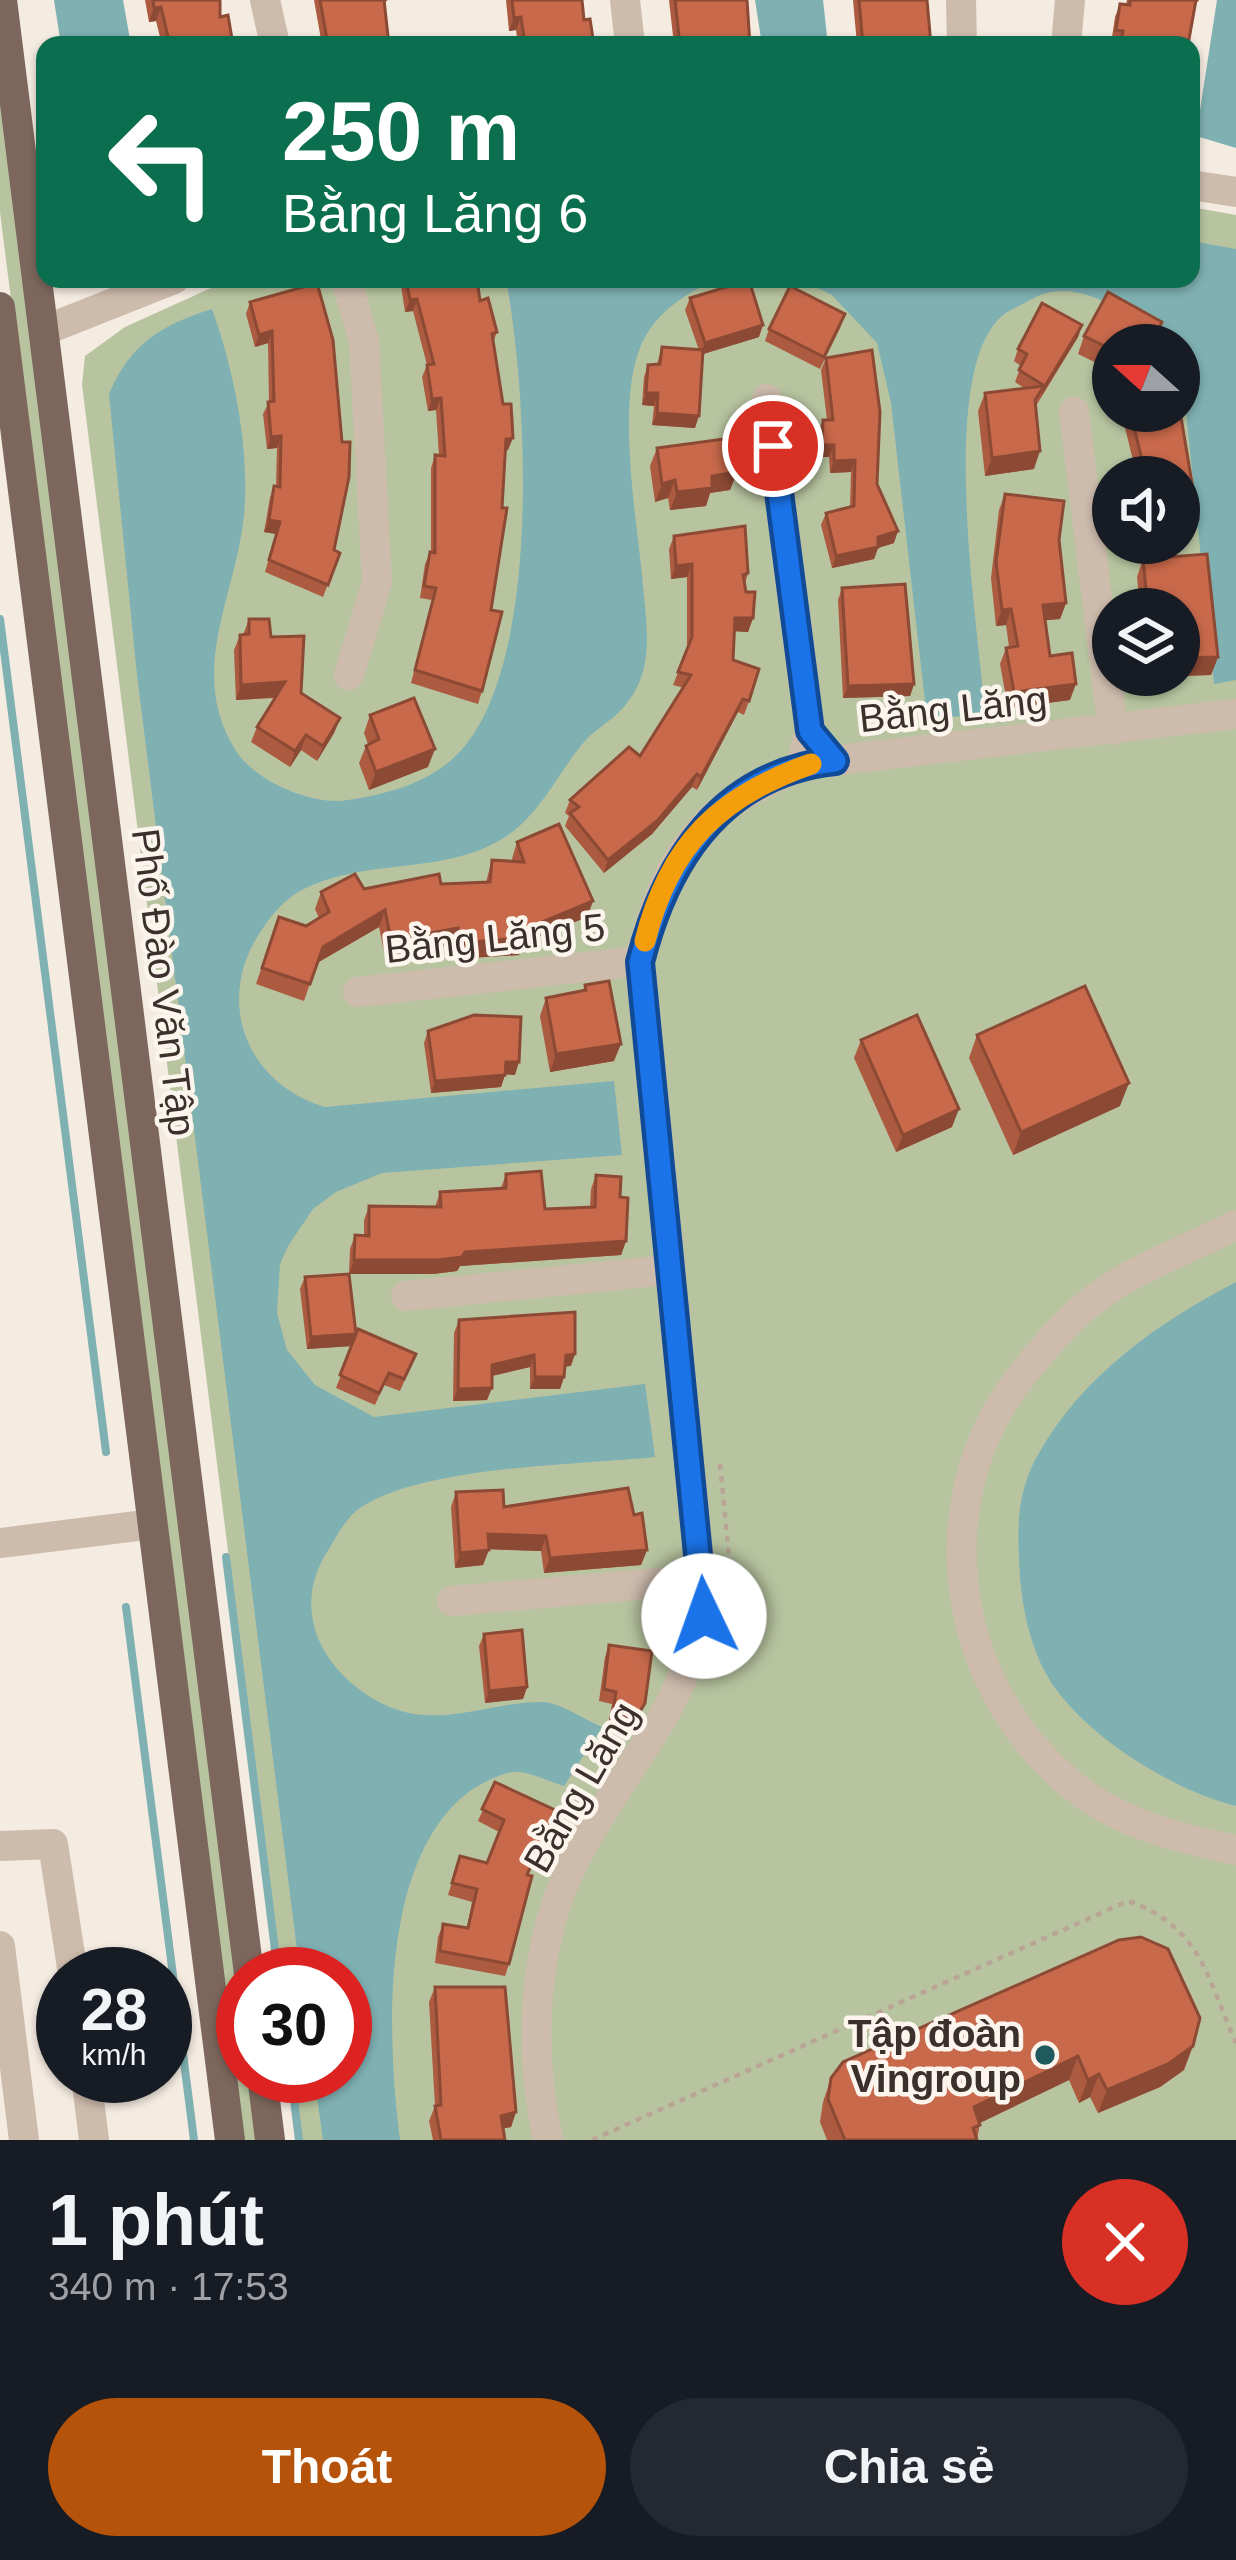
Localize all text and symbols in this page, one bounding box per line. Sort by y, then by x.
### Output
icon: left [84,84,240,240]
text: 250 m [282,84,520,178]
text: Bằng Lăng 6 [282,183,588,243]
north arrow [1092,324,1200,432]
map controls [1092,324,1200,696]
pin [722,395,824,497]
icon: arrive [740,413,806,479]
button: sound [1092,456,1200,564]
button: layers [1092,588,1200,696]
street label: Bằng Lăng [857,678,1049,740]
street label: Phố Đào Văn Tập [124,826,204,1138]
street label: Bằng Lăng 5 [383,905,607,971]
position arrow [641,1553,767,1679]
street label: Bằng Lăng [515,1695,647,1879]
speed limit sign: 30 [216,1947,372,2103]
text: 28 [81,1976,147,2043]
place label: Tập đoàn Vingroup [848,2012,1021,2100]
text: km/h [81,2038,147,2071]
marker: Tập đoàn Vingroup [1032,2042,1058,2068]
button: close [1062,2179,1188,2305]
text: 1 phút [48,2180,264,2260]
text: 340 m · 17:53 [48,2265,289,2308]
button: Thoát [48,2398,606,2536]
button: Chia sẻ [630,2398,1188,2536]

